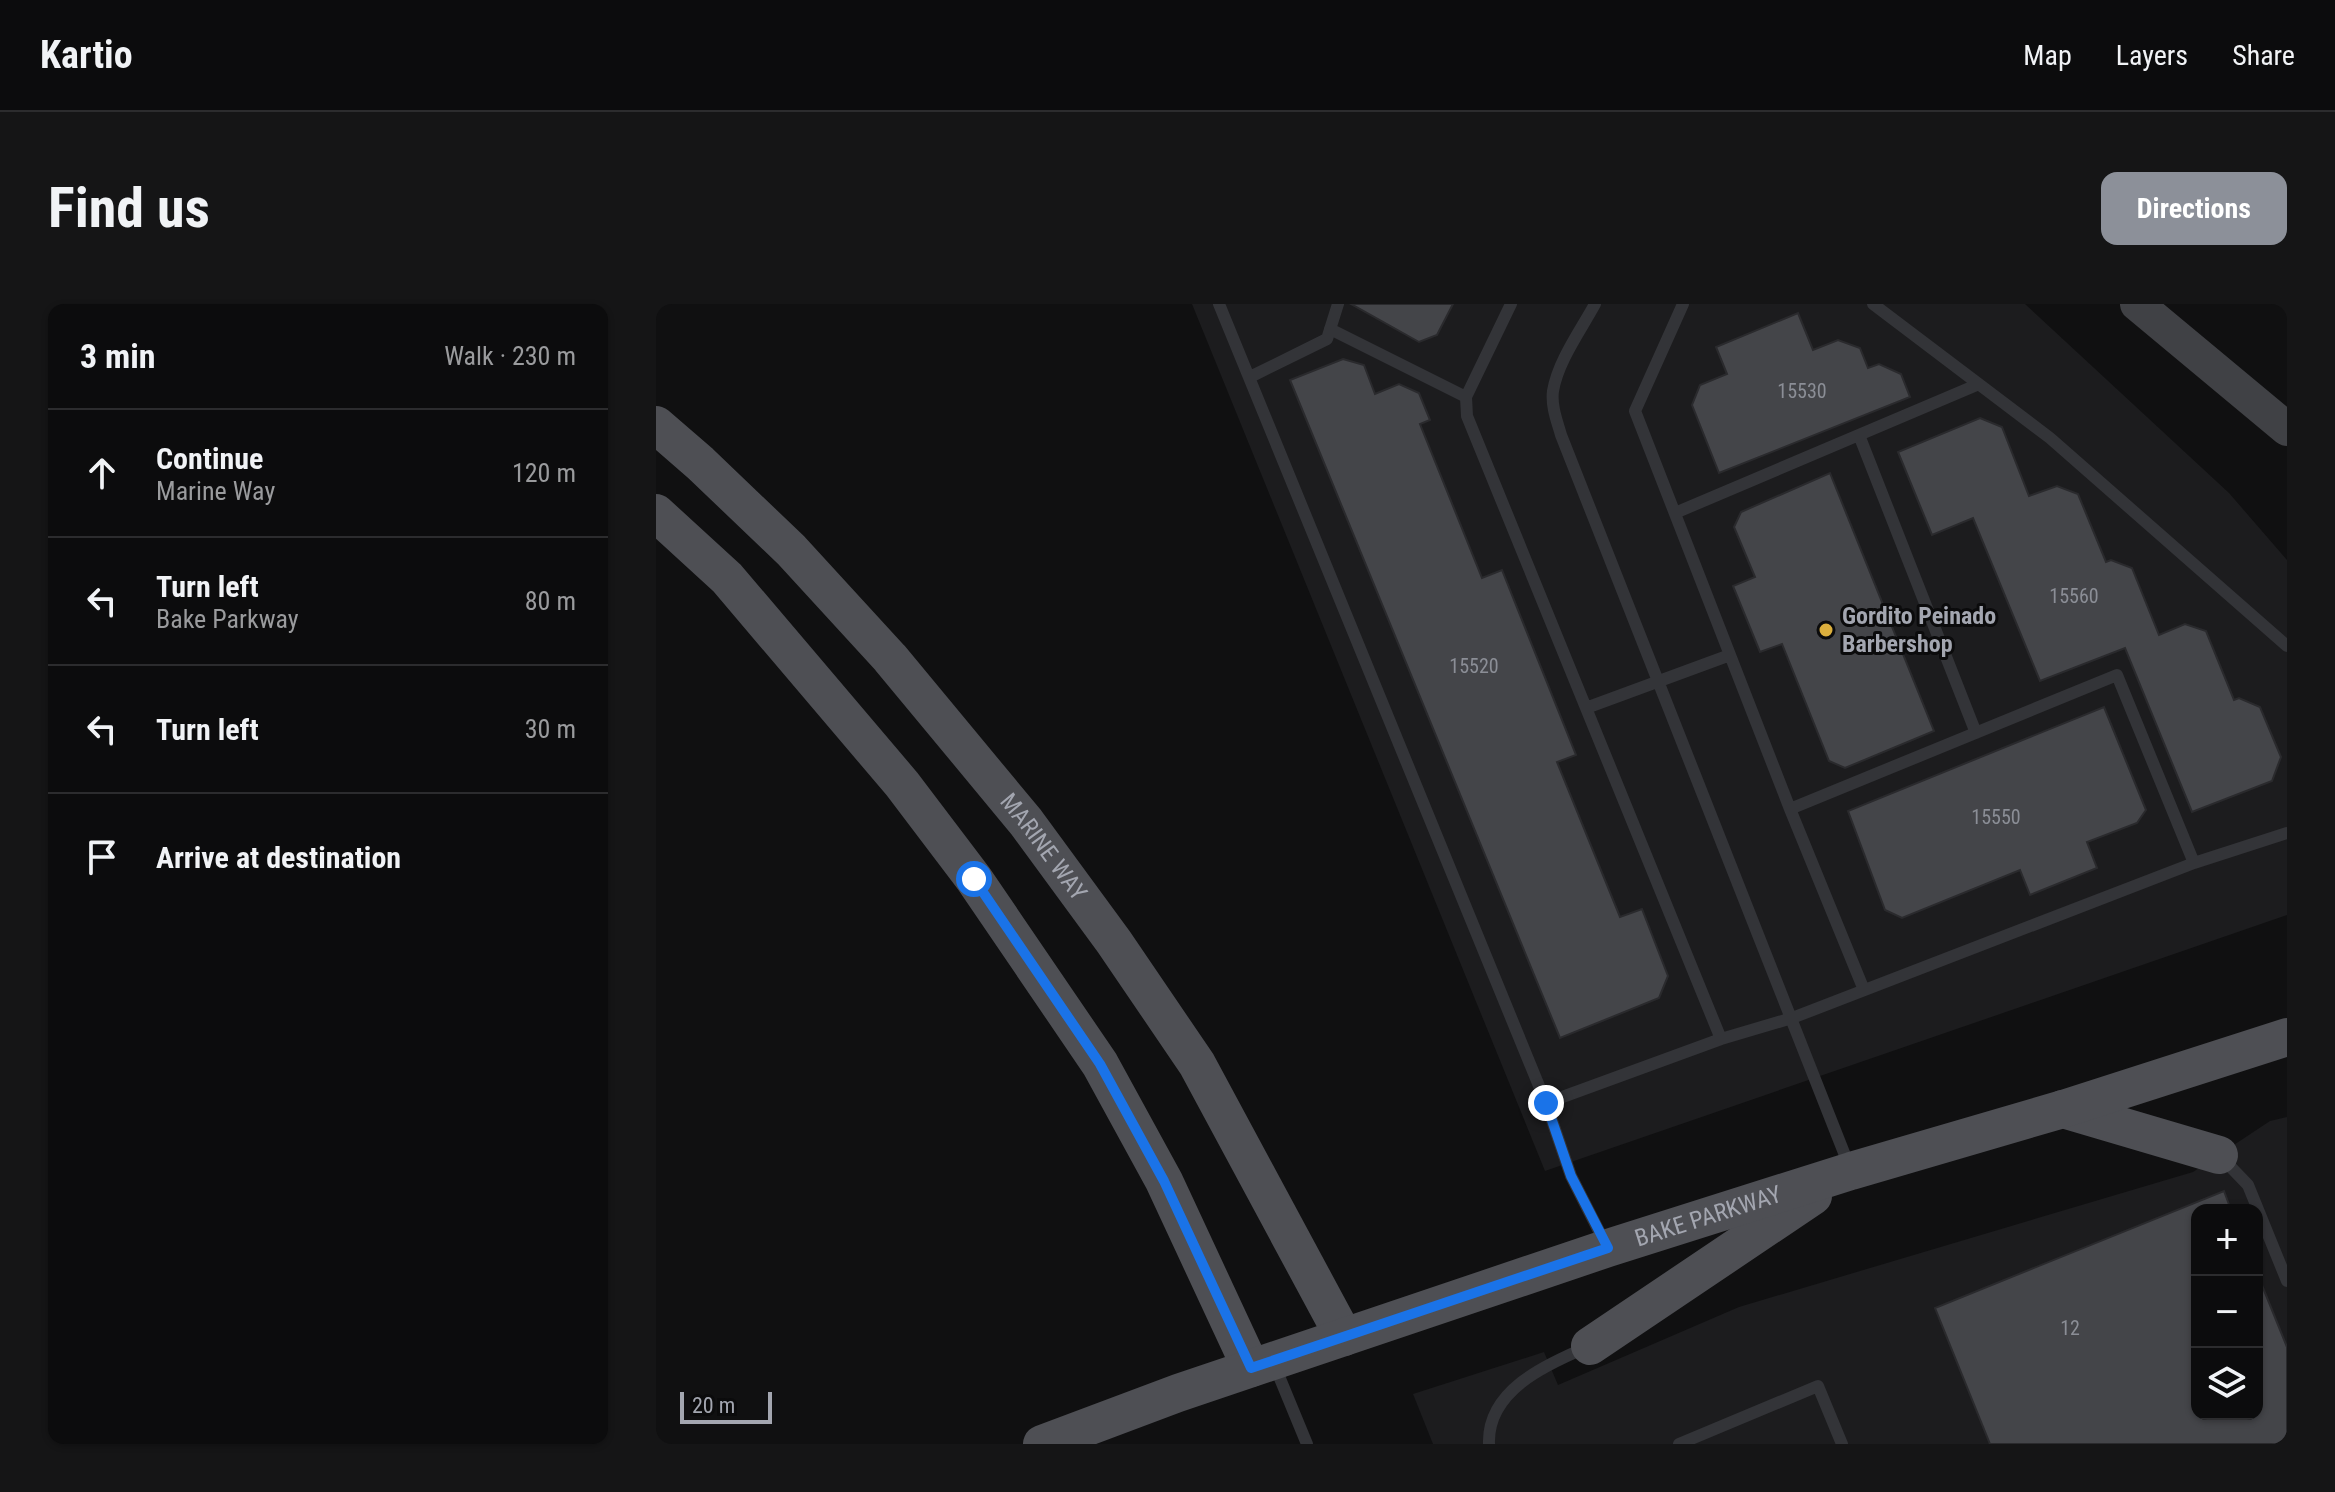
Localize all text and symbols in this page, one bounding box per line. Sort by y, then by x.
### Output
text: Kartio [40,33,133,77]
text: Map [2023,39,2072,72]
text: Layers [2116,39,2188,72]
text: Share [2232,39,2295,72]
button: Directions [2101,172,2287,245]
text: Find us [48,175,210,241]
text: 3 min [80,336,156,376]
text: Walk · 230 m [444,341,576,371]
house number: 15530 [1777,379,1827,403]
text: Continue [156,441,263,476]
icon: ahead [80,451,124,495]
text: 120 m [512,458,576,488]
text: Marine Way [156,476,275,506]
text: Turn left [156,569,259,604]
icon: left [80,579,124,623]
house number: 15560 [2049,584,2099,608]
text: 80 m [525,586,576,616]
place label: Gordito Peinado Barbershop [1842,602,1996,658]
text: Bake Parkway [156,604,299,634]
marker: Gordito Peinado Barbershop [1817,621,1835,639]
house number: 15520 [1449,654,1499,678]
icon: left [80,707,124,751]
text: Turn left [156,712,259,747]
text: 30 m [525,714,576,744]
street label: MARINE WAY [994,788,1093,906]
house number: 15550 [1971,805,2021,829]
icon: arrive [80,835,124,879]
text: Arrive at destination [156,840,401,875]
route start [956,861,992,897]
route end [1528,1085,1564,1121]
street label: BAKE PARKWAY [1631,1180,1785,1253]
map controls [2191,1204,2263,1420]
button: + [2191,1204,2263,1276]
button: − [2191,1276,2263,1348]
house number: 12 [2060,1316,2080,1340]
button: layers [2191,1348,2263,1420]
scale bar [680,1388,772,1424]
text: 20 m [692,1393,735,1418]

